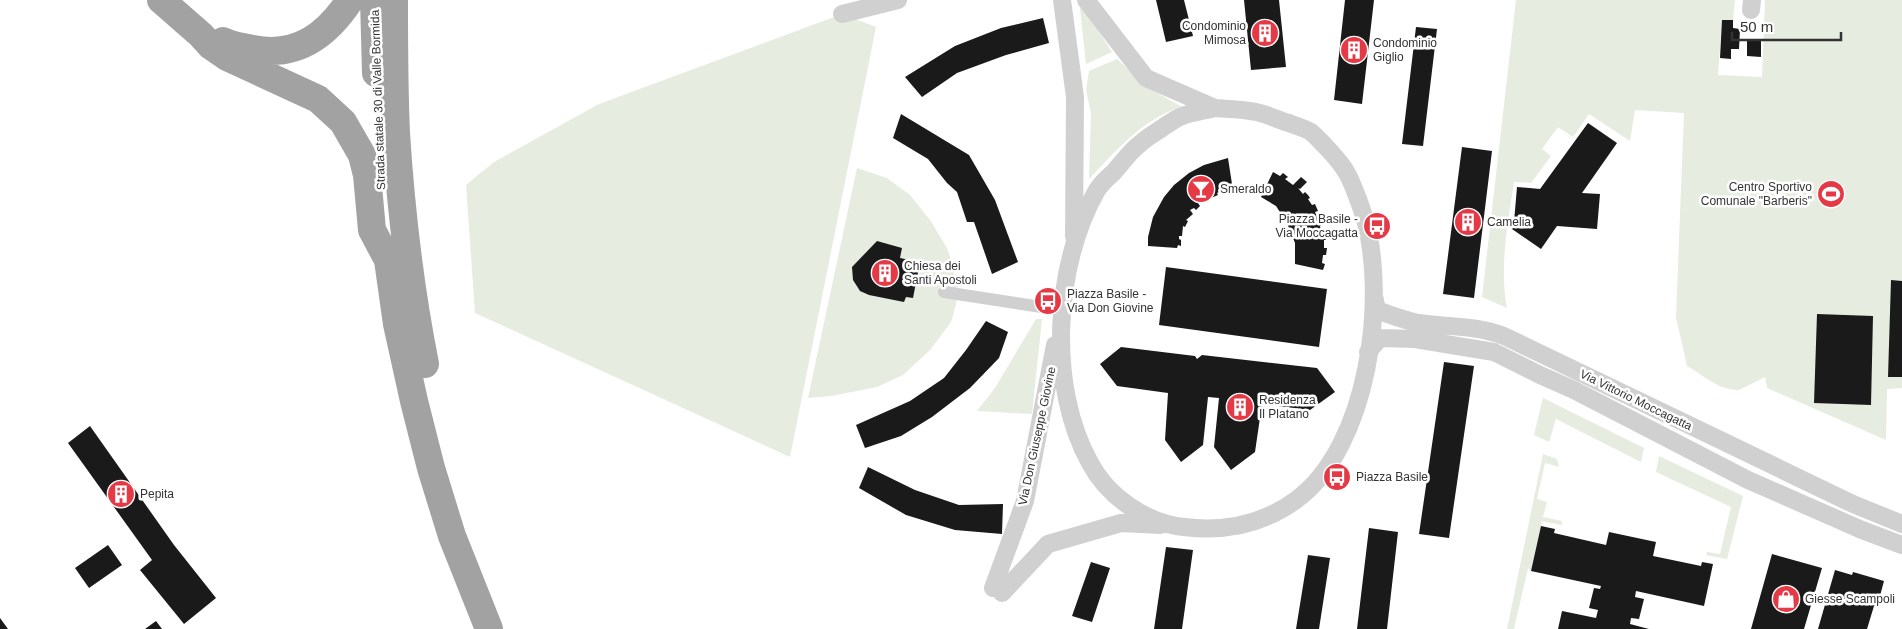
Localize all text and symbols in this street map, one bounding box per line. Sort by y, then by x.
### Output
street label: Strada statale 30 di Valle Bormida [368,9,388,190]
scale bar [1732,10,1841,42]
building icon: Condominio Mimosa [1250,18,1280,48]
text: 50 m [1740,18,1773,35]
place label: Condominio Mimosa [1182,19,1246,47]
building icon: Condominio Giglio [1339,35,1369,65]
place label: Condominio Giglio [1373,36,1437,64]
bar icon: Smeraldo [1186,174,1216,204]
sports icon: Centro Sportivo Comunale "Barberis" [1816,179,1846,209]
place label: Centro Sportivo Comunale "Barberis" [1701,180,1812,208]
place label: Smeraldo [1220,182,1272,196]
building icon: Camelia [1453,207,1483,237]
bus stop icon: Piazza Basile - Via Moccagatta [1362,211,1392,241]
place label: Piazza Basile - Via Moccagatta [1276,212,1358,240]
place label: Camelia [1487,215,1531,229]
building icon: Chiesa dei Santi Apostoli [870,258,900,288]
place label: Chiesa dei Santi Apostoli [904,259,977,287]
bus stop icon: Piazza Basile - Via Don Giovine [1033,286,1063,316]
place label: Piazza Basile - Via Don Giovine [1067,287,1154,315]
street label: Via Don Giuseppe Giovine [1015,365,1059,507]
street label: Via Vittorio Moccagatta [1578,367,1695,433]
building icon: Residenza Il Platano [1225,392,1255,422]
place label: Residenza Il Platano [1259,393,1316,421]
bus stop icon: Piazza Basile [1322,462,1352,492]
place label: Piazza Basile [1356,470,1428,484]
building icon: Pepita [106,479,136,509]
place label: Pepita [140,487,174,501]
shop icon: Giesse Scampoli [1771,584,1801,614]
place label: Giesse Scampoli [1805,592,1895,606]

